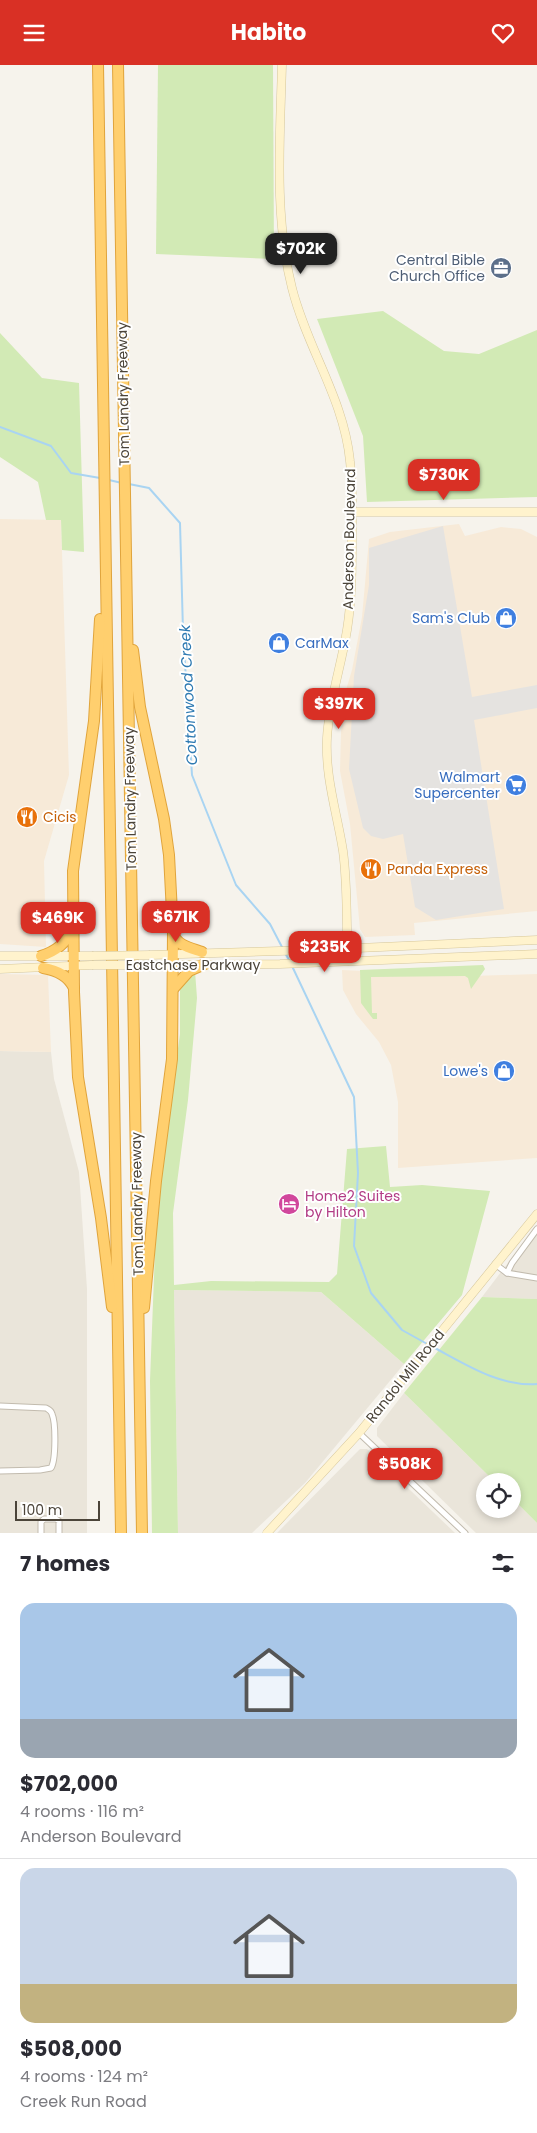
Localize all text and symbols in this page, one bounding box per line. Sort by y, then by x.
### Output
text: Habito [231,17,306,48]
icon: menu [20,19,48,47]
icon: heart [489,19,517,47]
pin: $702K [266,233,336,275]
text: $702K [276,237,326,260]
place label: Central Bible Church Office [389,250,485,286]
office icon: Central Bible Church Office [489,256,513,280]
street label: Tom Landry Freeway [112,322,134,466]
pin: $730K [409,459,479,501]
text: $730K [419,463,469,486]
street label: Anderson Boulevard [338,468,360,610]
shop icon: Sam's Club [494,606,518,630]
place label: Sam's Club [412,608,490,628]
water label: Cottonwood Creek [174,623,202,766]
shop icon: CarMax [267,631,291,655]
place label: CarMax [295,633,349,653]
pin: $397K [304,687,374,730]
text: $397K [314,692,364,715]
street label: Tom Landry Freeway [119,727,141,871]
place label: Walmart Supercenter [414,767,500,803]
supermarket icon: Walmart Supercenter [504,773,528,797]
restaurant icon: Cicis [15,805,39,829]
place label: Cicis [43,807,77,827]
restaurant icon: Panda Express [359,857,383,881]
place label: Panda Express [387,859,488,879]
pin: $469K [23,901,93,944]
pin: $671K [141,901,211,943]
text: $671K [153,905,199,928]
text: $469K [32,906,84,929]
pin: $235K [290,931,360,973]
text: $235K [300,935,350,958]
street label: Eastchase Parkway [126,955,260,975]
shop icon: Lowe's [492,1059,516,1083]
place label: Lowe's [443,1061,488,1081]
street label: Tom Landry Freeway [126,1132,148,1276]
place label: Home2 Suites by Hilton [305,1186,400,1222]
hotel icon: Home2 Suites by Hilton [277,1192,301,1216]
street label: Randol Mill Road [361,1325,449,1427]
pin: $508K [370,1447,440,1490]
text: $508K [379,1452,431,1475]
map controls [476,1473,521,1518]
button: locate [476,1473,521,1518]
scale bar [15,1498,100,1521]
text: 100 m [22,1500,62,1520]
text: 7 homes [20,1549,110,1578]
icon: filters [489,1549,517,1577]
icon: home [224,1635,314,1725]
text: $702,000 [20,1769,118,1798]
text: 4 rooms · 116 m² [20,1800,144,1823]
text: Anderson Boulevard [20,1825,182,1848]
icon: home [224,1901,314,1991]
text: $508,000 [20,2034,122,2063]
text: 4 rooms · 124 m² [20,2065,148,2088]
text: Creek Run Road [20,2090,147,2113]

